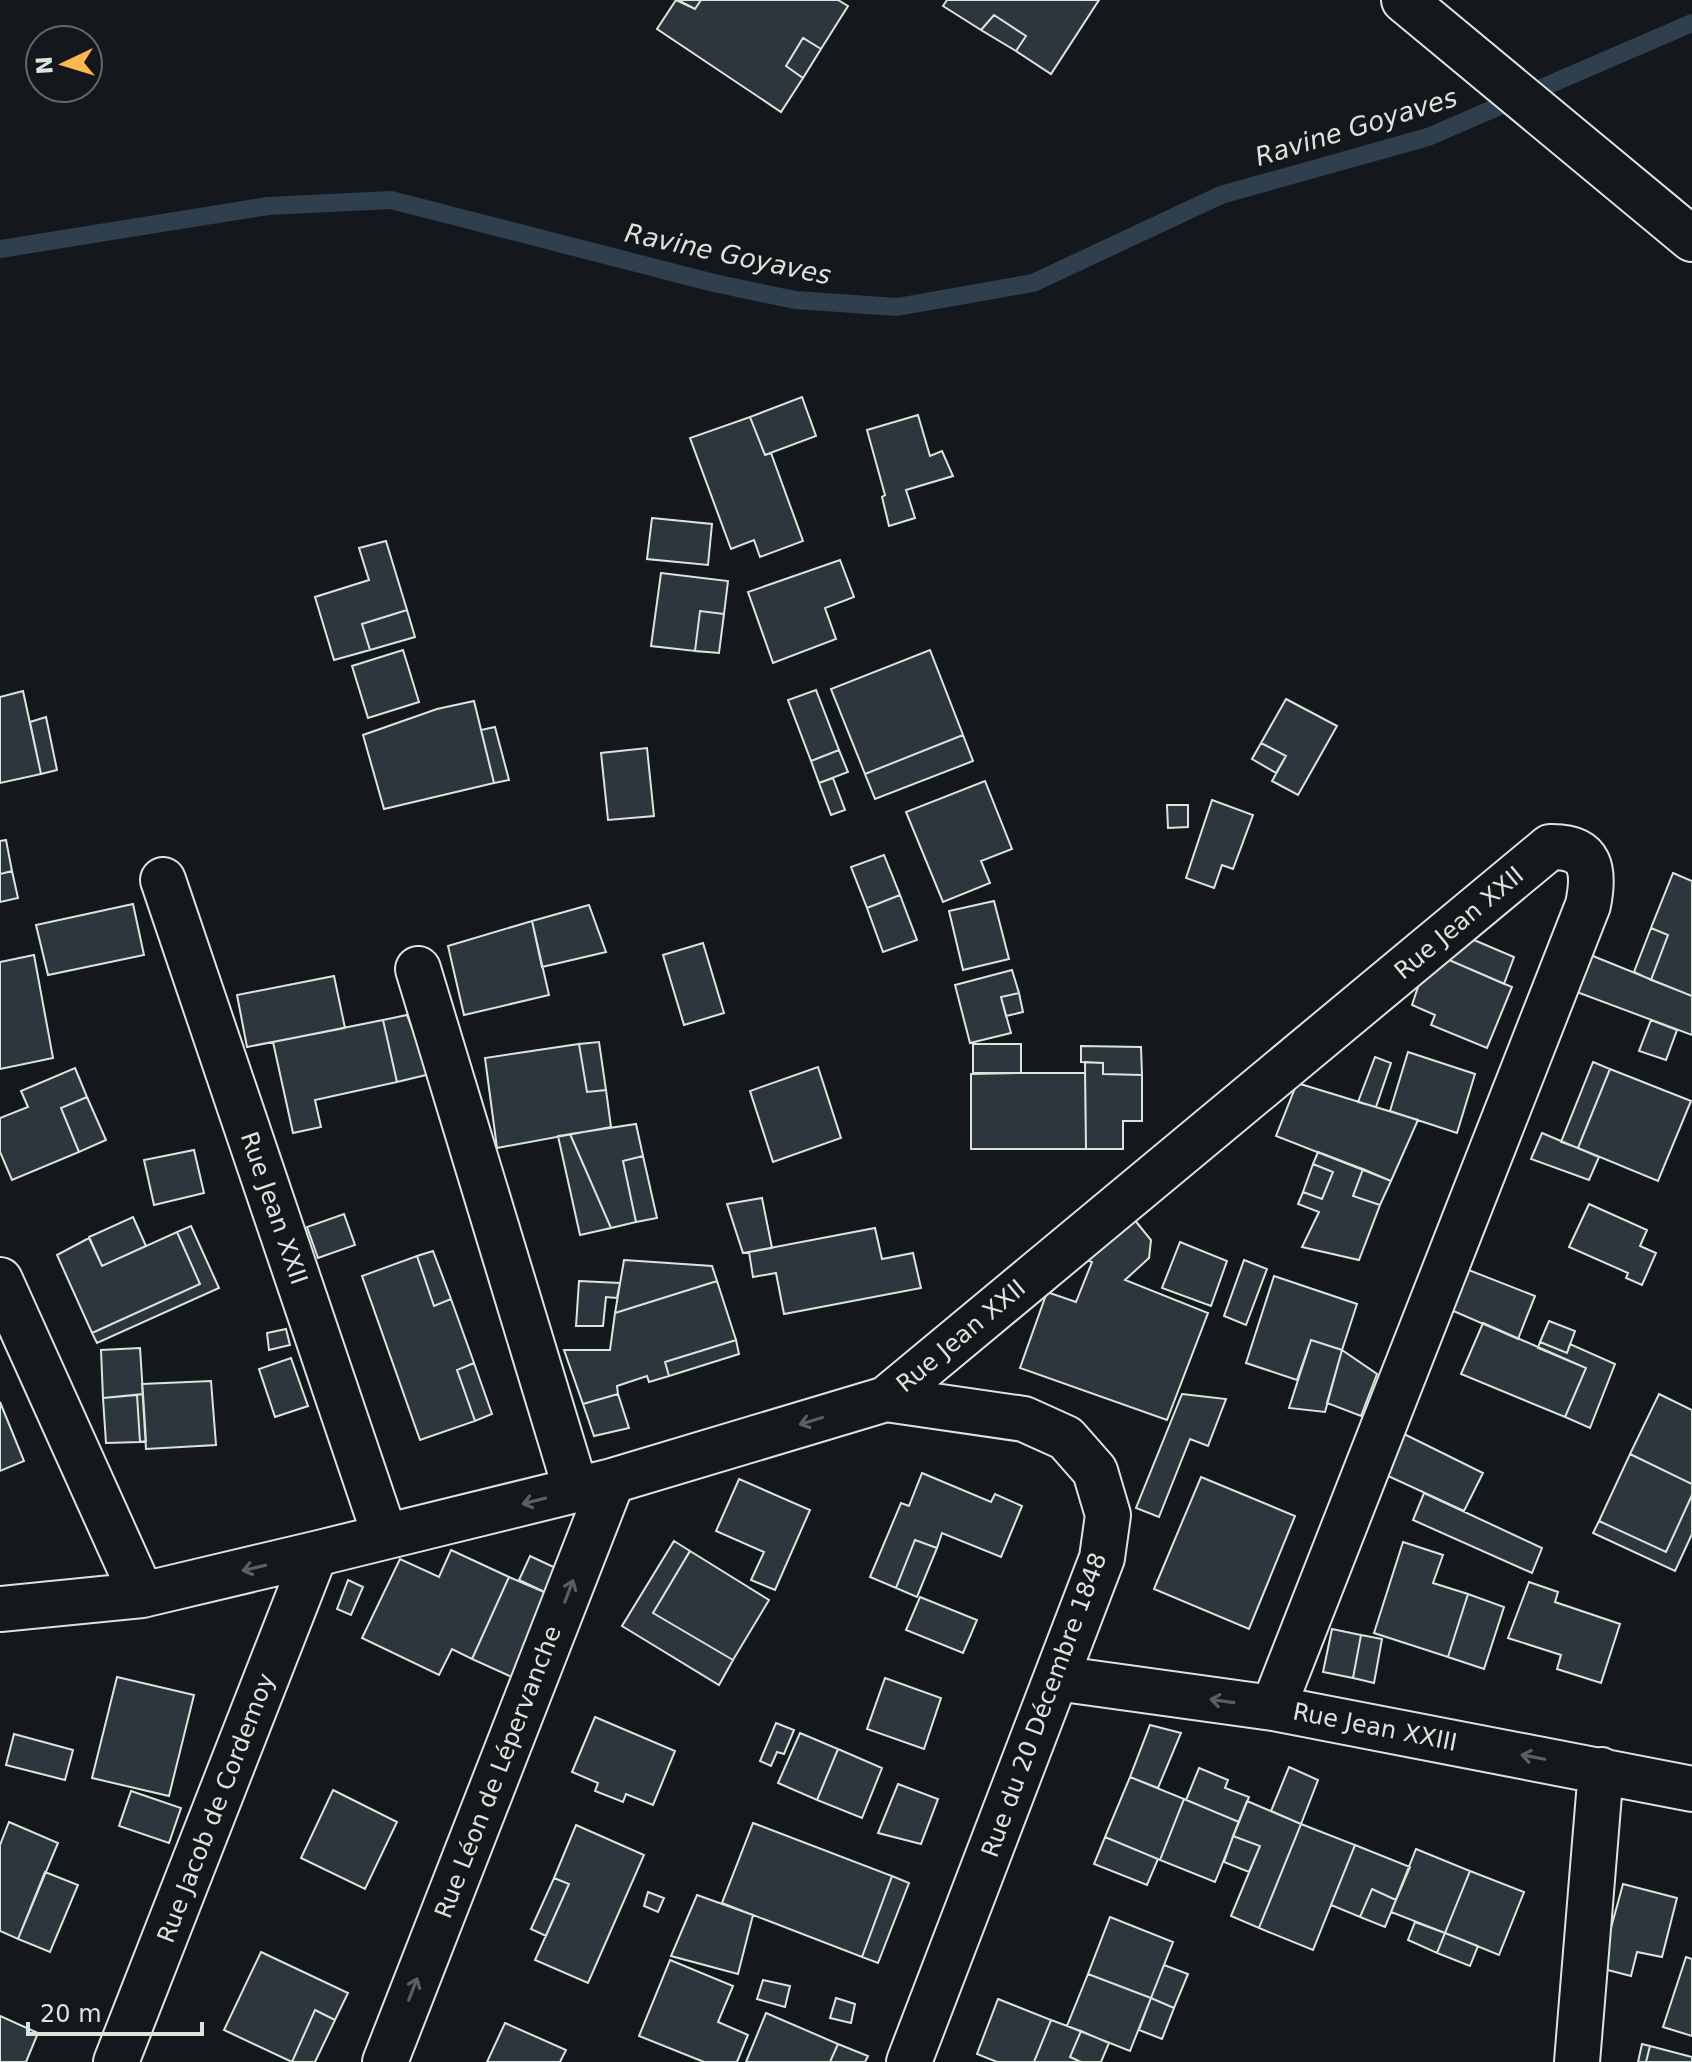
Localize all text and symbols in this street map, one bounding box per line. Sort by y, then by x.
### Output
north arrow [24,24,104,104]
text: N [31,55,58,75]
water label: Ravine Goyaves [1251,82,1461,172]
water label: Ravine Goyaves [622,218,834,290]
street label: Rue Jean XXII [1389,861,1529,985]
street label: Rue Jean XXII [235,1128,313,1288]
street label: Rue Jean XXII [891,1274,1031,1398]
one-way arrow [799,1415,824,1429]
one-way arrow [522,1494,548,1509]
street label: Rue du 20 Décembre 1848 [976,1549,1112,1861]
one-way arrow [242,1561,268,1576]
one-way arrow [563,1579,577,1604]
street label: Rue Léon de Lépervanche [429,1622,567,1922]
street label: Rue Jacob de Cordemoy [152,1669,280,1947]
one-way arrow [1210,1693,1236,1708]
street label: Rue Jean XXIII [1291,1697,1459,1757]
one-way arrow [1521,1749,1546,1764]
one-way arrow [407,1977,421,2002]
scale bar [28,1986,202,2036]
text: 20 m [40,2000,102,2028]

